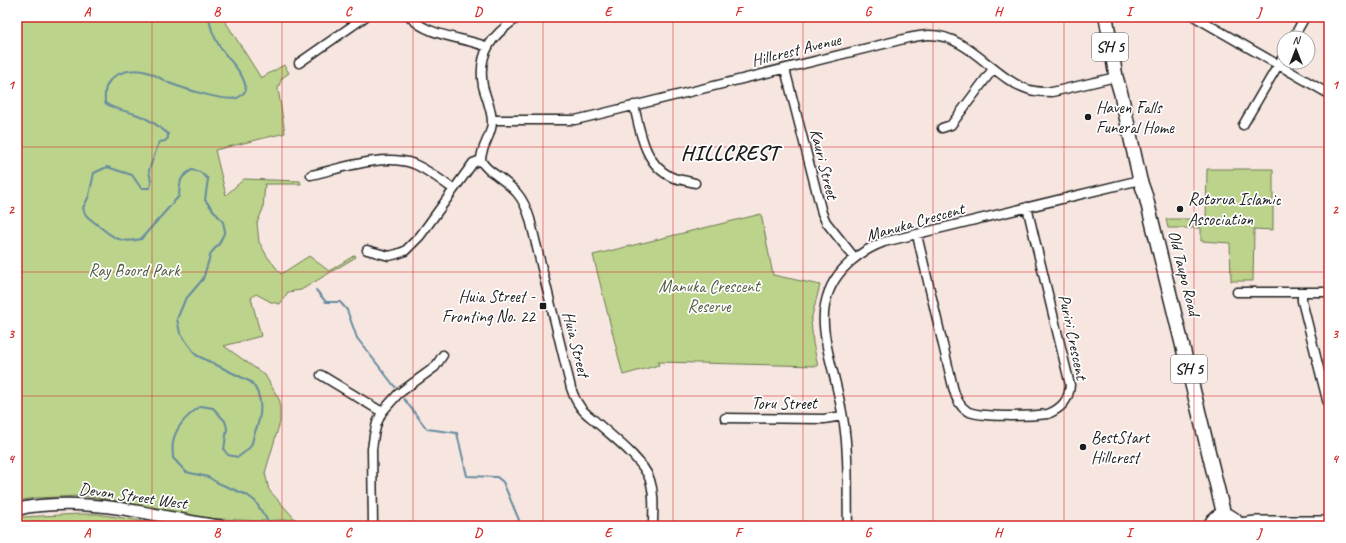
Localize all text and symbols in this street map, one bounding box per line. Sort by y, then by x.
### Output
text: A [84,4,92,20]
text: B [214,4,222,20]
text: C [345,4,353,20]
text: D [474,4,483,20]
text: E [605,4,614,20]
text: F [735,4,744,20]
text: G [865,4,873,20]
text: H [994,4,1004,20]
text: I [1126,4,1135,20]
text: J [1256,4,1263,20]
street label: Hillcrest Avenue [749,28,844,71]
north arrow [1276,30,1316,70]
road number: SH 5 [1092,33,1128,61]
text: N [1293,33,1302,47]
text: 1 [8,77,16,93]
text: 1 [1332,77,1340,93]
place label: Haven Falls Funeral Home [1096,97,1175,138]
marker: Haven Falls Funeral Home [1083,112,1093,122]
street label: Kauri Street [805,127,843,204]
district label: HILLCREST [681,140,783,166]
place label: Rotorua Islamic Association [1188,189,1281,230]
street label: Manuka Crescent [863,197,969,246]
text: 2 [8,202,15,218]
text: 2 [1332,202,1339,218]
marker: Rotorua Islamic Association [1175,204,1185,214]
street label: Old Taupo Road [1163,228,1205,320]
park label: Ray Boord Park [89,260,181,281]
park label: Manuka Crescent Reserve [658,276,762,317]
place label: Huia Street - Fronting No. 22 [442,286,536,327]
street label: Puriri Crescent [1054,292,1093,384]
marker: Huia Street - Fronting No. 22 [538,301,548,311]
street label: Huia Street [558,309,595,381]
text: 3 [8,326,15,342]
text: 3 [1332,326,1339,342]
road number: SH 5 [1171,355,1207,383]
street label: Toru Street [751,393,819,414]
place label: BestStart Hillcrest [1091,427,1152,468]
marker: BestStart Hillcrest [1078,442,1088,452]
text: 4 [8,451,16,467]
text: 4 [1332,451,1340,467]
street label: Devon Street West [78,478,191,514]
text: A [84,525,92,541]
text: B [214,525,222,541]
text: C [345,525,353,541]
text: D [474,525,483,541]
text: E [605,525,614,541]
text: F [735,525,744,541]
text: G [865,525,873,541]
text: H [994,525,1004,541]
text: I [1126,525,1135,541]
text: J [1256,525,1263,541]

